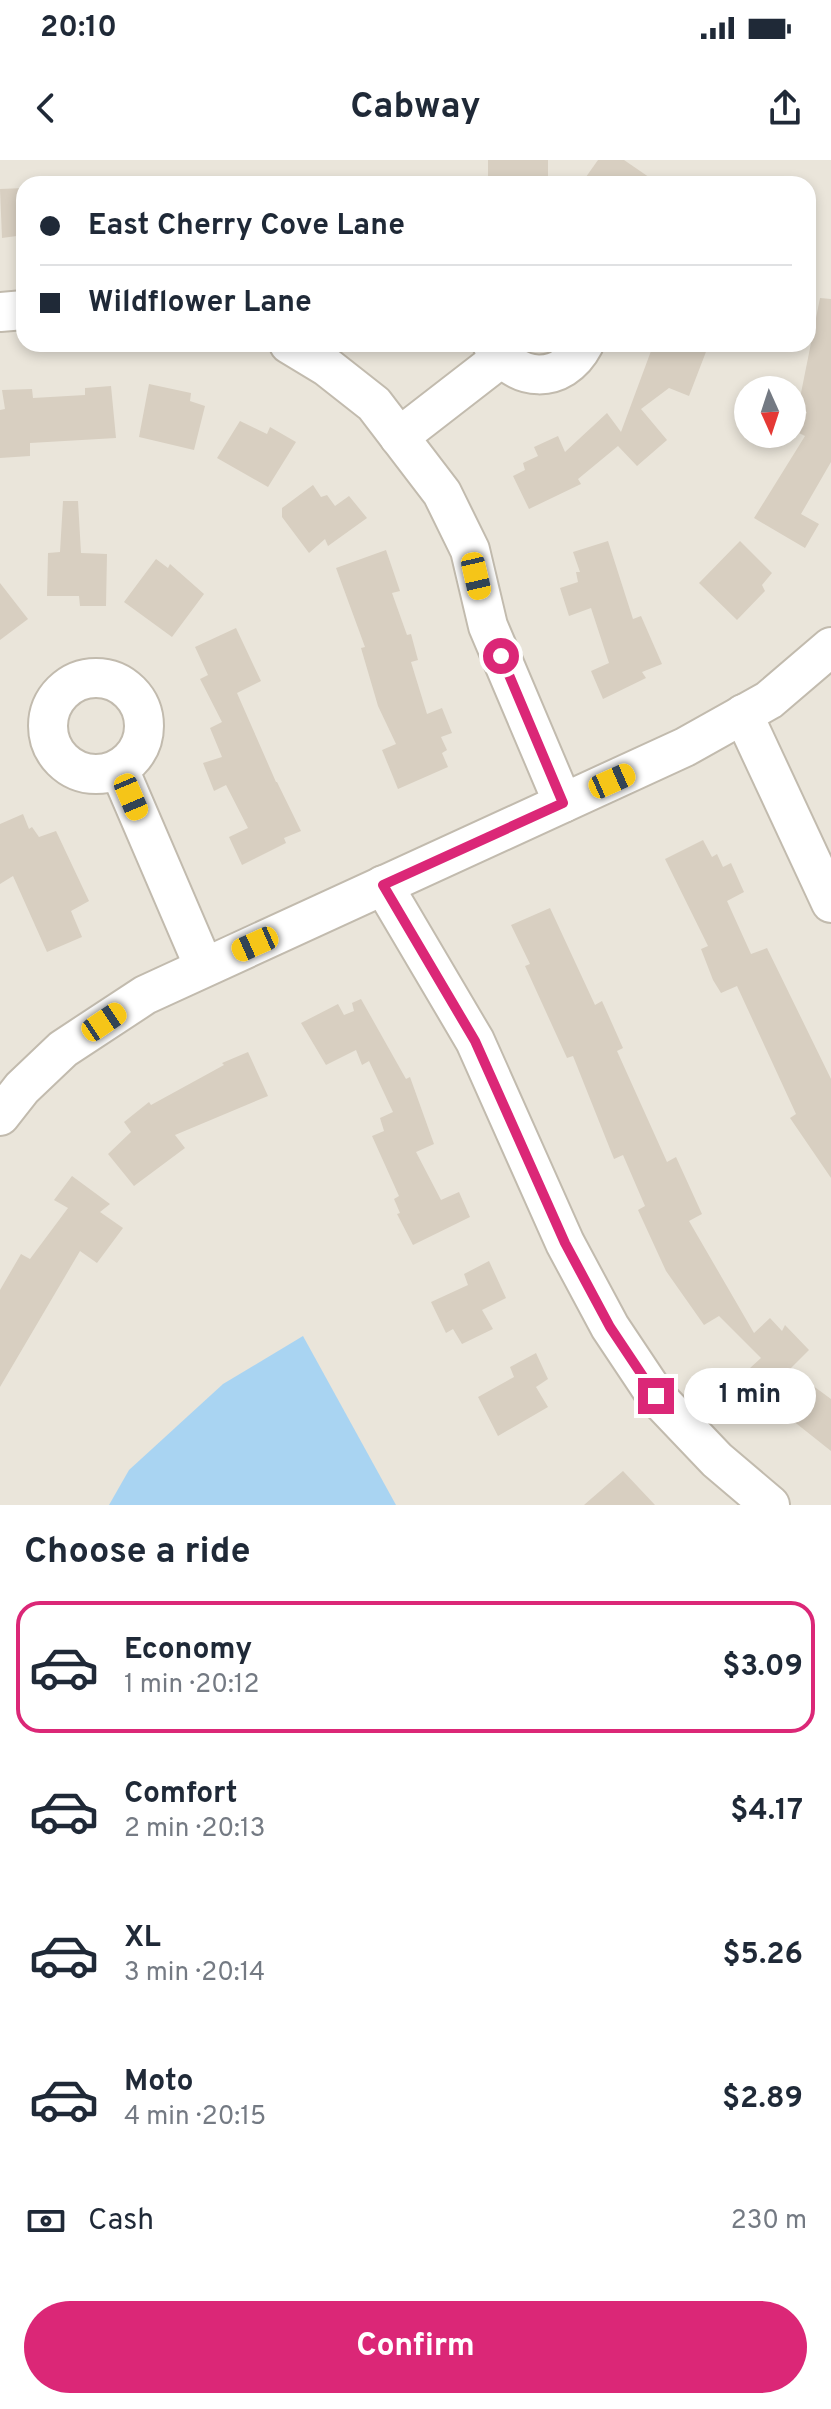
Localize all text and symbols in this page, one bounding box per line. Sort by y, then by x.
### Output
text: 20:10 [40,10,117,47]
text: Cabway [350,85,481,131]
icon: back [24,86,68,130]
icon: share [763,86,807,130]
text: East Cherry Cove Lane [88,208,405,245]
text: Wildflower Lane [88,285,312,322]
north arrow [734,376,806,448]
map controls [734,376,806,448]
car [459,550,493,602]
route start [483,638,519,674]
car [585,760,639,802]
car [111,770,151,824]
car [228,923,282,965]
car [77,999,131,1045]
callout: 1 min [684,1368,816,1424]
route end [638,1378,674,1414]
text: 1 min [719,1379,781,1412]
text: Choose a ride [24,1530,250,1576]
icon: car [28,1631,100,1703]
text: Economy [124,1632,252,1669]
text: $3.09 [722,1649,803,1686]
text: 1 min · 20:12 [124,1669,259,1702]
icon: car [28,1775,100,1847]
text: Comfort [124,1776,237,1813]
text: $4.17 [730,1793,803,1830]
text: 2 min · 20:13 [124,1813,265,1846]
icon: car [28,1919,100,1991]
text: XL [124,1920,161,1957]
text: $5.26 [722,1937,803,1974]
text: 3 min · 20:14 [124,1957,265,1990]
icon: car [28,2063,100,2135]
text: Moto [124,2064,194,2101]
text: $2.89 [722,2081,803,2118]
text: 4 min · 20:15 [124,2101,266,2134]
icon: cash [24,2199,68,2243]
text: Cash [88,2203,154,2240]
text: 230 m [731,2205,807,2238]
button: Confirm [24,2301,807,2393]

